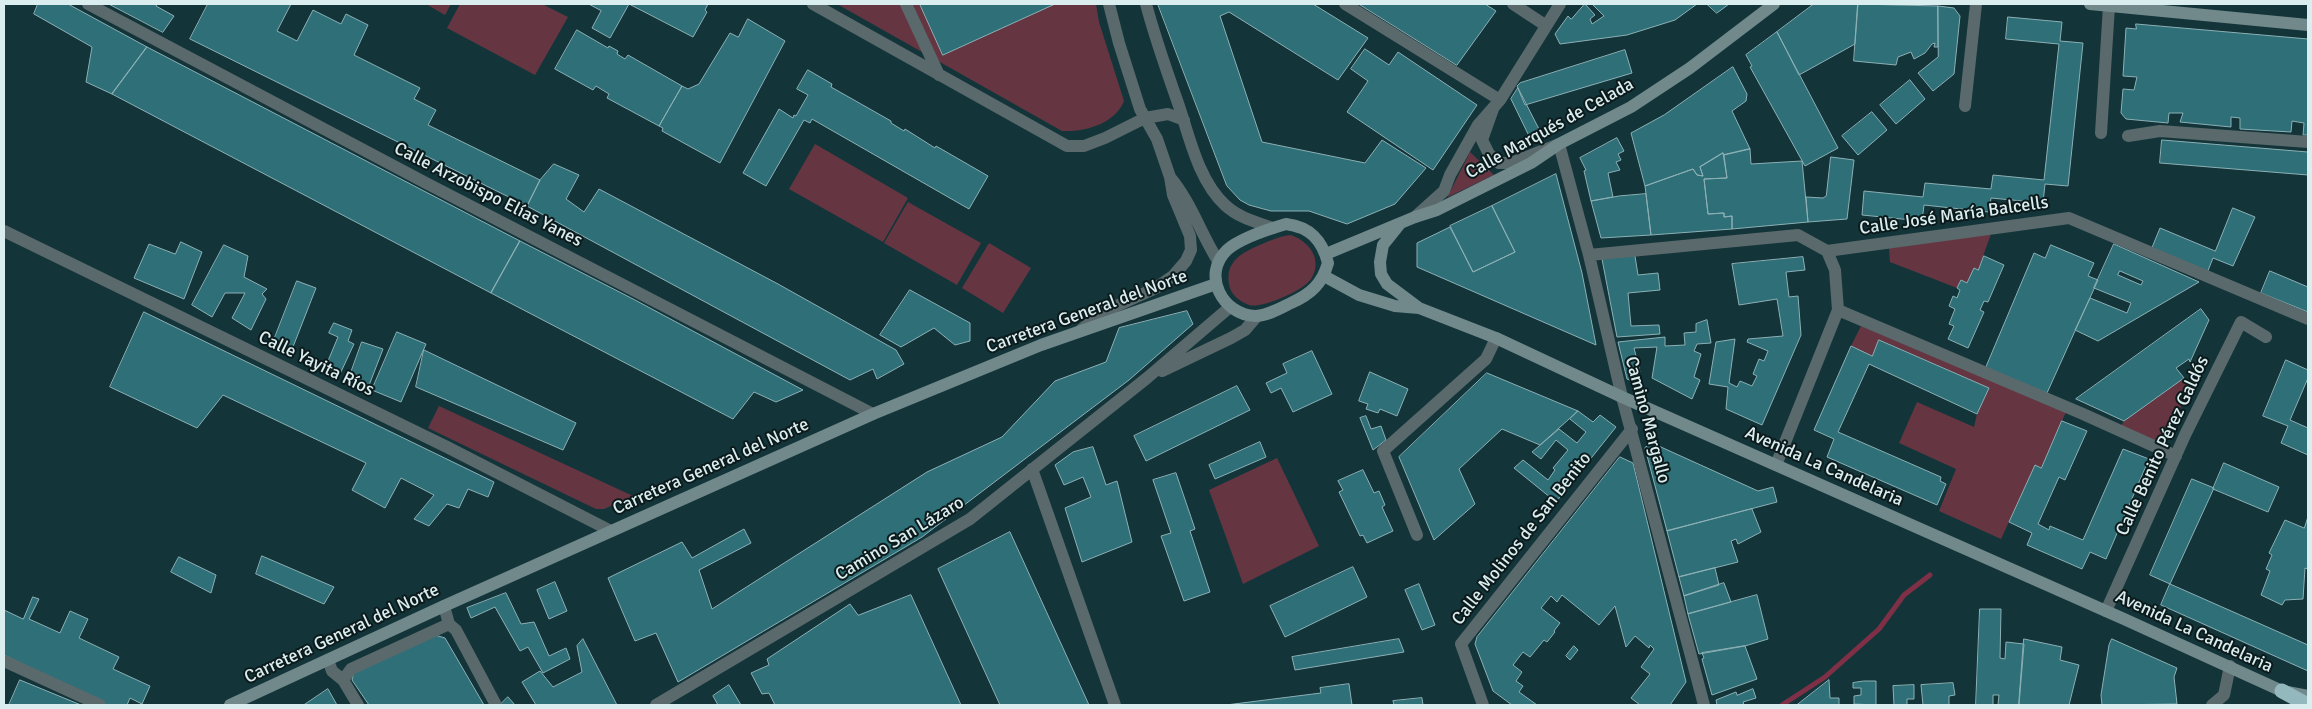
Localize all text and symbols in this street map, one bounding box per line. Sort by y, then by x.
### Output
street label: Calle Marqués de Celada [1462,74,1638,184]
street label: Calle Arzobispo Elías Yanes [390,138,586,252]
street label: Calle José María Balcells [1858,192,2050,240]
street label: Carretera General del Norte [984,266,1190,358]
street label: Calle Yayita Ríos [255,327,377,401]
street label: Calle Benito Pérez Galdós [2112,353,2214,539]
street label: Camino Margallo [1620,354,1674,486]
street label: Carretera General del Norte [610,414,812,520]
street label: Avenida La Candelaria [1742,422,1906,512]
street label: Calle Molinos de San Benito [1448,448,1596,630]
street label: Camino San Lázaro [832,492,968,586]
street label: Carretera General del Norte [241,579,443,689]
street label: Avenida La Candelaria [2112,586,2276,678]

